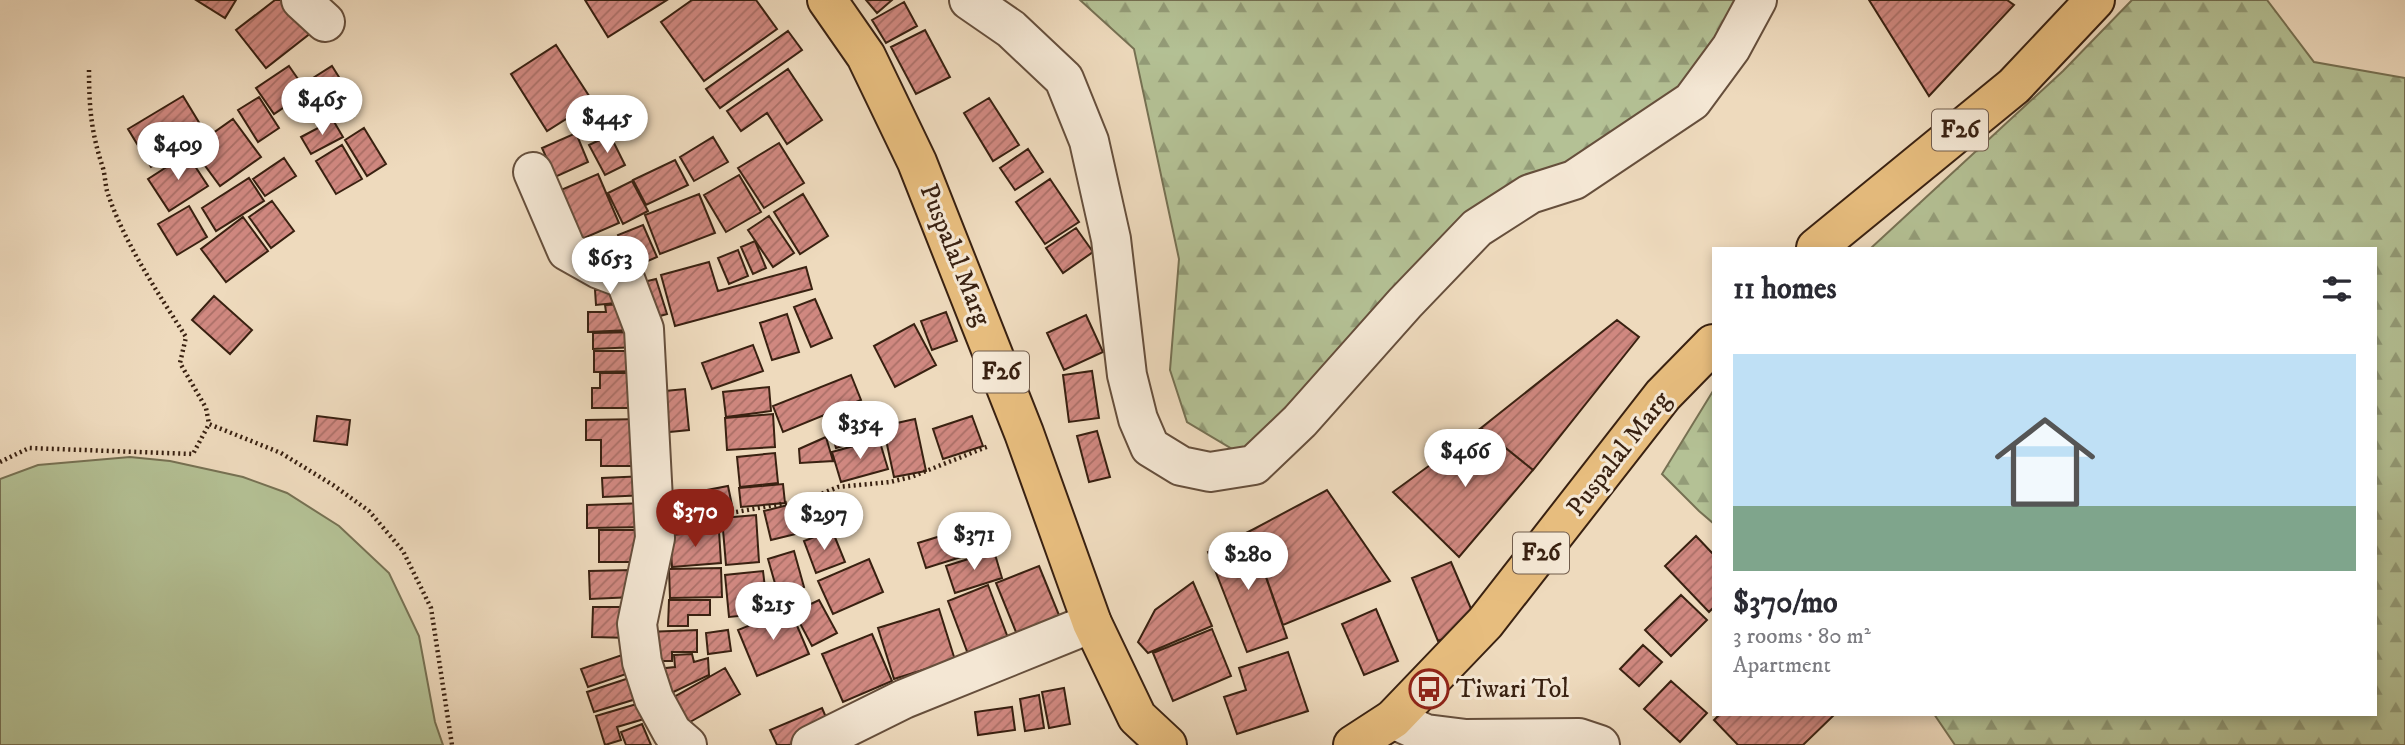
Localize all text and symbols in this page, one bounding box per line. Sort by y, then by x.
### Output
pin: $465 [281,78,363,137]
text: $465 [297,85,347,114]
pin: $445 [566,96,648,155]
text: $445 [582,103,632,132]
road number: F26 [1932,110,1988,150]
pin: $409 [137,122,219,182]
text: $409 [153,130,203,159]
street label: Puspalal Marg [912,179,998,331]
pin: $653 [569,236,651,296]
text: $653 [588,244,632,273]
icon: filters [2318,270,2356,308]
text: 11 homes [1733,271,1837,308]
road number: F26 [973,352,1029,393]
street label: Puspalal Marg [1560,385,1678,523]
icon: home [1982,399,2108,525]
pin: $354 [819,402,901,461]
text: $354 [838,409,882,438]
pin: $466 [1424,430,1506,489]
text: $466 [1440,437,1490,466]
pin: $370 [654,490,736,549]
pin: $297 [783,492,865,552]
text: $370 [672,497,718,526]
text: $297 [800,500,848,529]
pin: $371 [933,512,1015,572]
text: $371 [953,520,995,549]
pin: $280 [1207,532,1289,592]
road number: F26 [1513,532,1569,574]
text: $280 [1224,540,1272,569]
pin: $215 [732,582,814,642]
text: $370/mo [1733,585,1838,622]
text: $215 [751,590,795,619]
text: 3 rooms · 80 m² [1733,622,1871,651]
text: Apartment [1733,651,1831,680]
bus stop icon: Tiwari Tol [1408,668,1450,710]
place label: Tiwari Tol [1456,673,1569,706]

